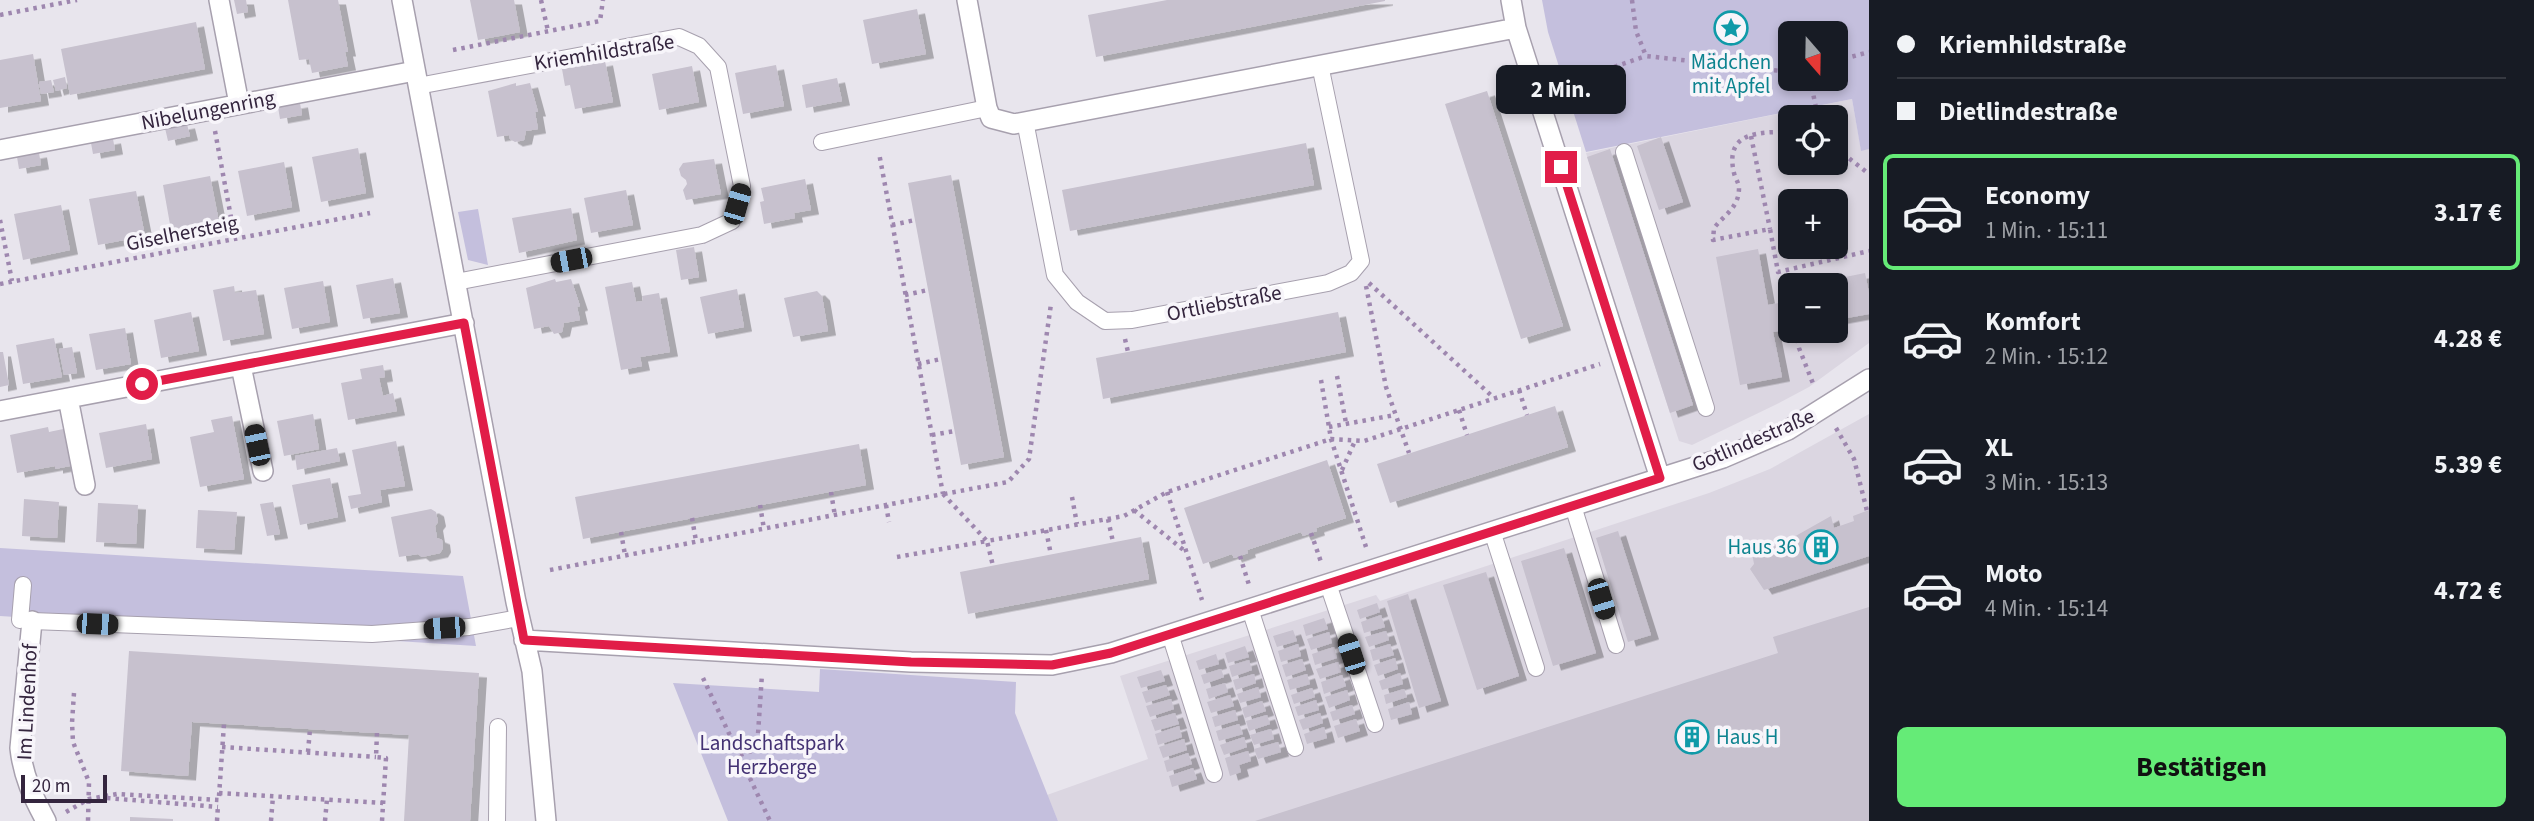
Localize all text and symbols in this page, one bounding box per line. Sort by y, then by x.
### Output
place icon: Mädchen mit Apfel [1712,9,1750,47]
north arrow [1778,21,1848,91]
map controls [1778,21,1848,343]
street label: Kriemhildstraße [532,26,676,78]
text: Kriemhildstraße [1939,26,2127,63]
place label: Mädchen mit Apfel [1691,47,1771,101]
callout: 2 Min. [1496,66,1626,114]
text: 2 Min. [1531,73,1591,106]
street label: Nibelungenring [138,82,278,138]
text: Dietlindestraße [1939,93,2118,130]
button: locate [1778,105,1848,175]
route end [1545,151,1577,183]
text: Economy [1985,177,2090,214]
car [722,181,753,227]
icon: car [1901,181,1964,244]
button: + [1778,189,1848,259]
text: 3.17 € [2434,194,2502,231]
street label: Giselhersteig [124,207,241,259]
text: 1 Min. · 15:11 [1985,214,2108,247]
car [549,246,594,274]
button: − [1778,273,1848,343]
street label: Ortliebstraße [1164,277,1284,329]
text: Komfort [1985,303,2081,340]
icon: car [1901,307,1964,370]
text: 4.28 € [2434,320,2502,357]
text: 2 Min. · 15:12 [1985,340,2108,373]
route start [126,368,158,400]
street label: Gotlindestraße [1687,401,1819,479]
car [243,422,272,468]
text: XL [1985,429,2013,466]
icon: car [1901,433,1964,496]
text: 5.39 € [2434,446,2502,483]
text: 3 Min. · 15:13 [1985,466,2108,499]
building icon: Haus 36 [1802,528,1840,566]
place label: Haus 36 [1727,532,1797,562]
text: Moto [1985,555,2042,592]
icon: car [1901,559,1964,622]
text: 4.72 € [2434,572,2502,609]
car [1585,576,1618,622]
text: 4 Min. · 15:14 [1985,592,2108,625]
car [76,613,119,635]
car [423,616,466,640]
car [1335,631,1368,677]
street label: Im Lindenhof [9,642,45,761]
building icon: Haus H [1673,718,1711,756]
place label: Haus H [1716,722,1778,752]
button: Bestätigen [1897,727,2506,807]
park label: Landschaftspark Herzberge [699,728,845,782]
scale bar [21,772,107,804]
text: 20 m [32,773,70,800]

